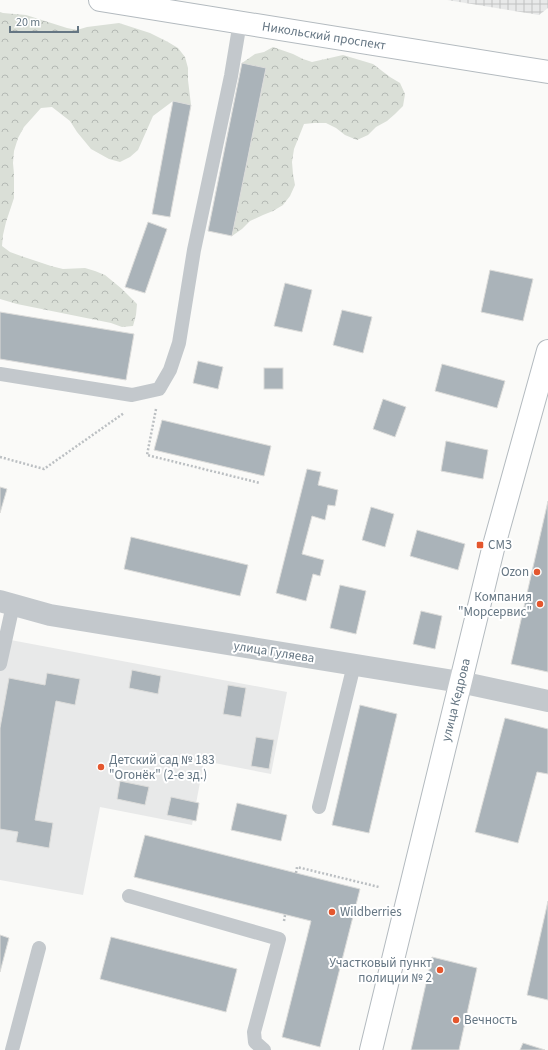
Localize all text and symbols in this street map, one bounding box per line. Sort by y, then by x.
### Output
scale bar [10,8,78,34]
text: 20 m [16,14,40,31]
street label: Никольский проспект [261,17,387,55]
place label: СМЗ [488,536,512,554]
marker: СМЗ [475,540,485,550]
place label: Ozon [501,563,529,581]
marker: Ozon [532,567,542,577]
place label: Компания "Морсервис" [458,588,532,621]
marker: Компания "Морсервис" [535,599,545,609]
street label: улица Гуляева [232,637,316,667]
street label: улица Кедрова [437,657,475,743]
place label: Детский сад № 183 "Огонёк" (2-е зд.) [109,751,215,784]
marker: Детский сад № 183 "Огонёк" (2-е зд.) [96,762,106,772]
place label: Wildberries [340,903,402,921]
marker: Wildberries [327,907,337,917]
place label: Участковый пункт полиции № 2 [329,954,432,987]
marker: Участковый пункт полиции № 2 [435,965,445,975]
place label: Вечность [464,1011,517,1029]
marker: Вечность [451,1015,461,1025]

